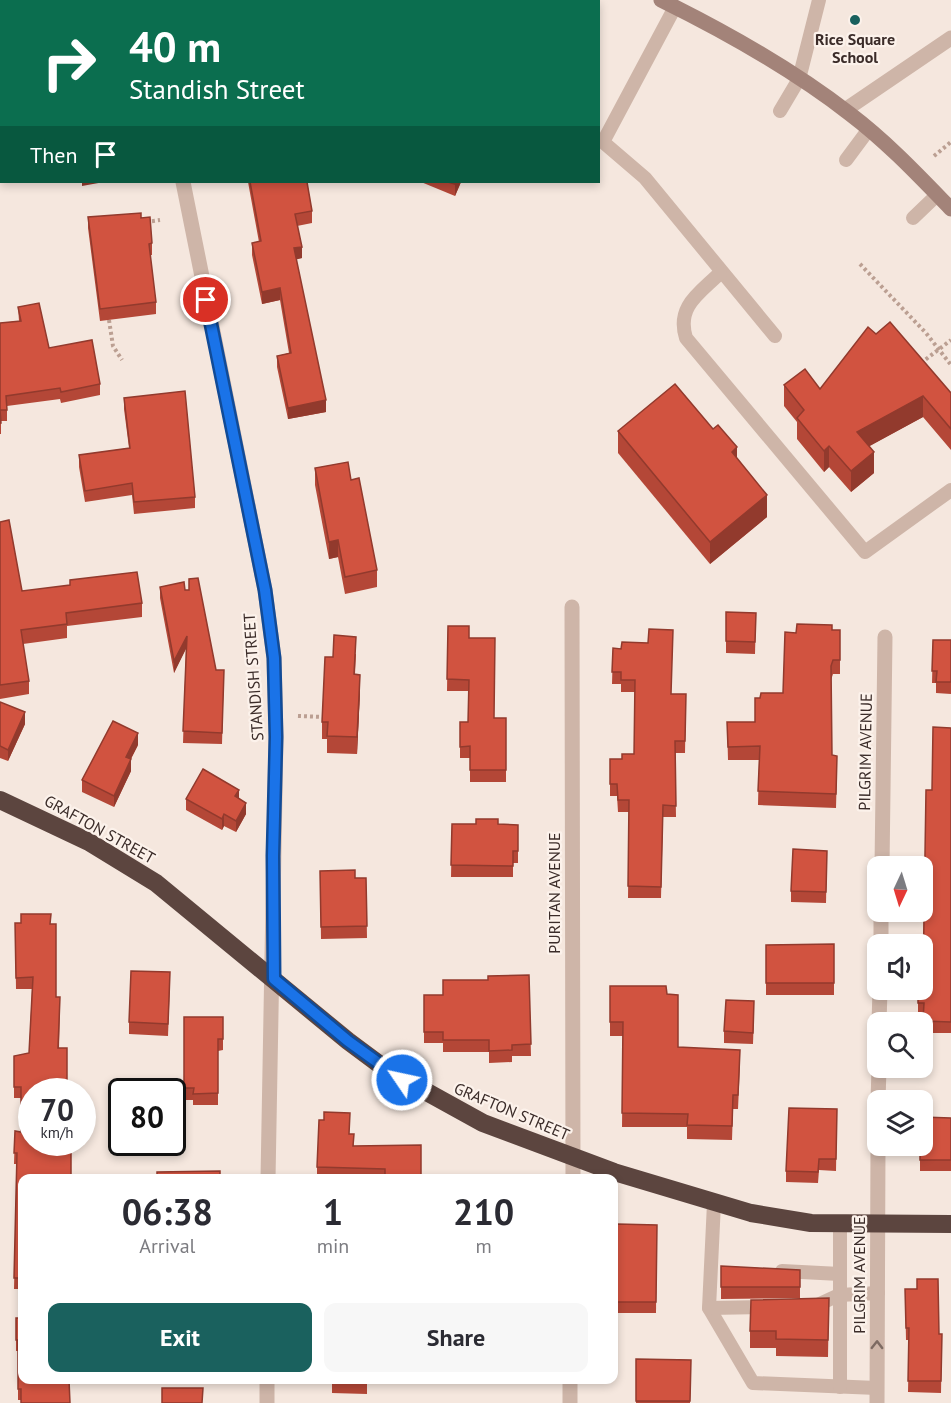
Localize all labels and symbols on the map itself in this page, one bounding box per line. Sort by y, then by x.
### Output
marker: Rice Square School [848,13,862,27]
place label: Rice Square School [815,29,895,67]
pin [180,274,231,325]
street label: STANDISH STREET [239,612,267,742]
street label: PILGRIM AVENUE [854,693,876,811]
street label: GRAFTON STREET [41,790,159,868]
street label: PURITAN AVENUE [544,832,564,954]
north arrow [867,856,933,922]
position arrow [370,1048,434,1112]
speed limit sign: 80 [108,1078,186,1156]
street label: GRAFTON STREET [451,1078,573,1144]
street label: PILGRIM AVENUE [849,1216,869,1334]
one-way arrow [871,1340,883,1349]

